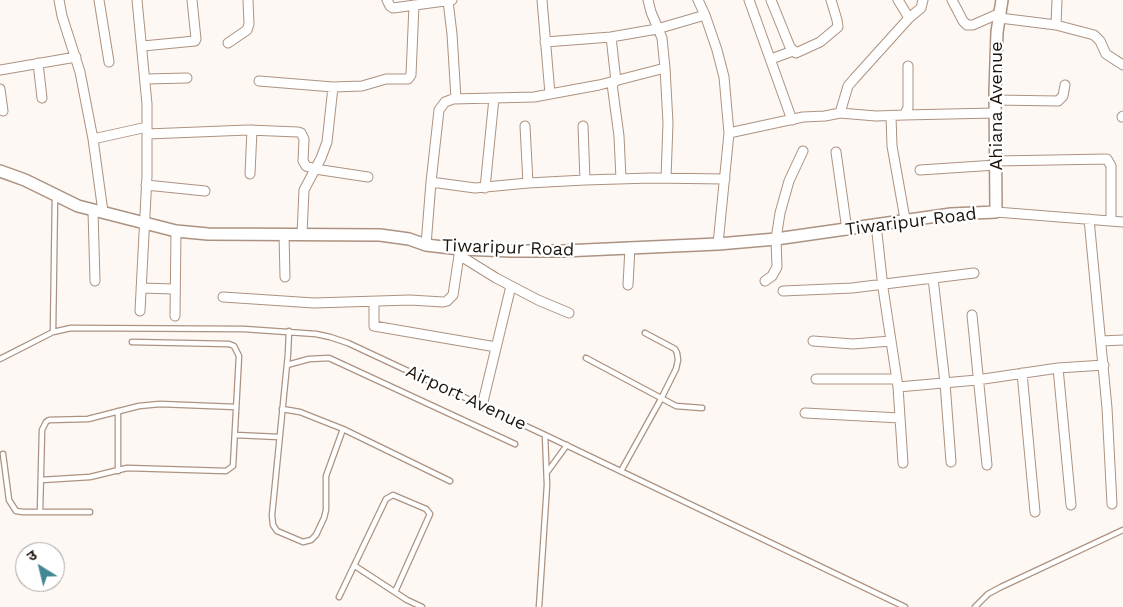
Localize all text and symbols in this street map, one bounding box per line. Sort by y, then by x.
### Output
street label: Ahiana Avenue [986,41,1008,171]
street label: Tiwaripur Road [844,203,978,241]
street label: Tiwaripur Road [441,235,575,261]
street label: Airport Avenue [402,361,530,435]
north arrow [15,542,65,592]
text: उ [24,547,40,565]

